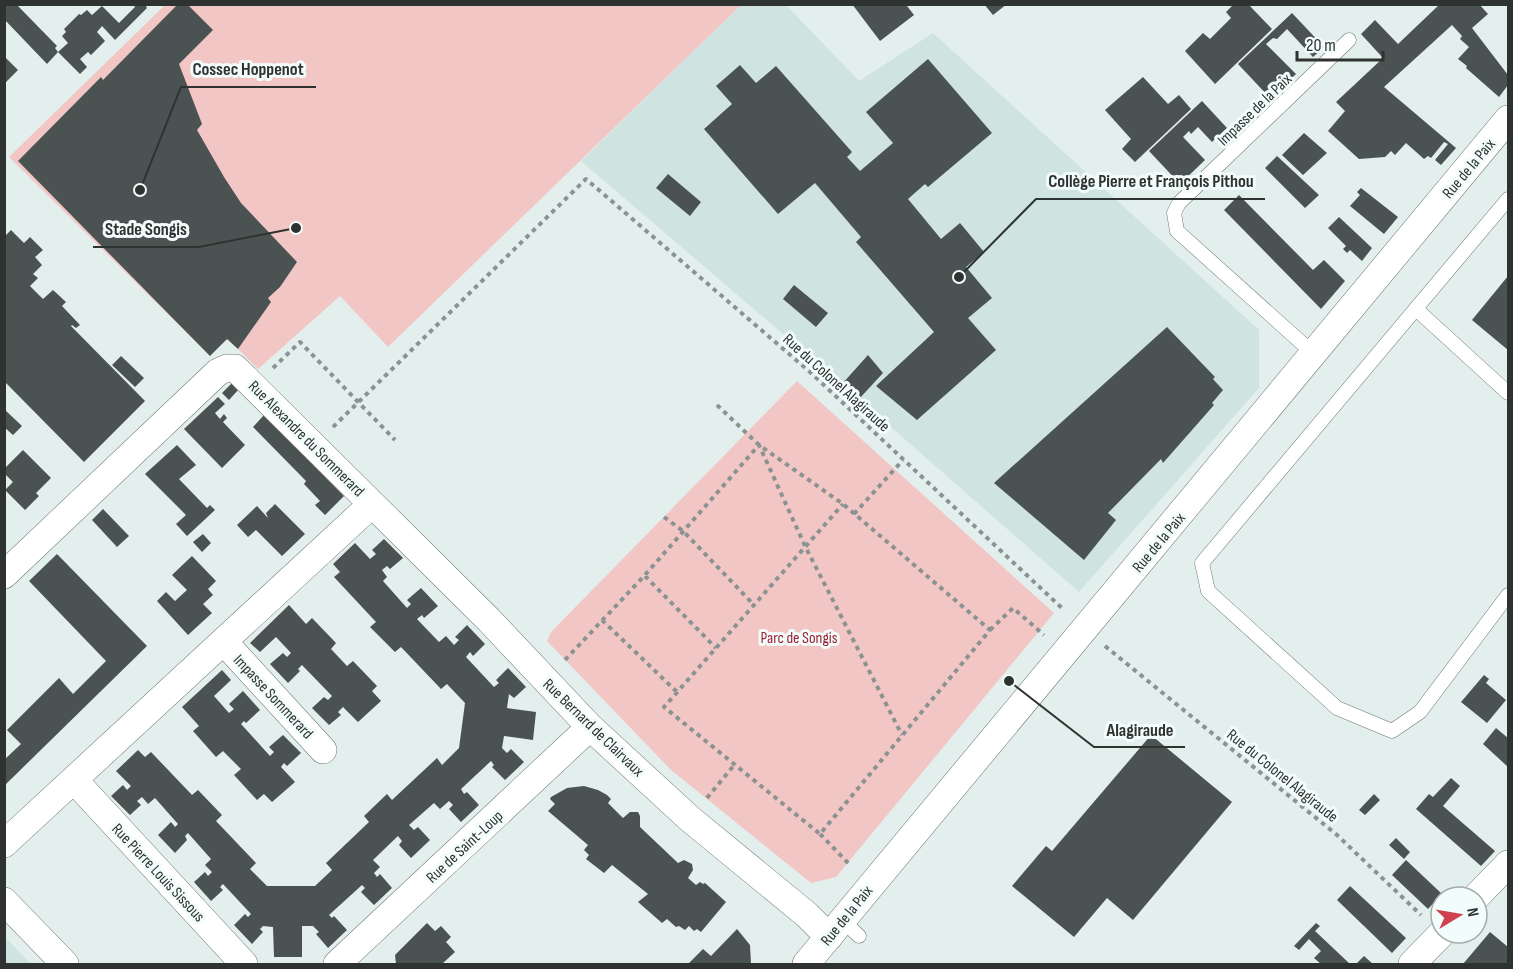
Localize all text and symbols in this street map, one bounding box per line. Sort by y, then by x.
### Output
scale bar [1297,24,1382,62]
text: 20 m [1306,35,1336,56]
callout: Cossec Hoppenot [181,51,316,87]
text: Cossec Hoppenot [192,59,304,80]
street label: Impasse de la Paix [1214,70,1296,150]
street label: Rue de la Paix [1439,135,1500,203]
callout: Collège Pierre et François Pithou [1036,163,1265,199]
text: Collège Pierre et François Pithou [1048,171,1254,192]
callout: Stade Songis [93,211,199,247]
text: Stade Songis [105,219,187,240]
street label: Rue du Colonel Alagiraude [779,330,893,436]
street label: Rue Alexandre du Sommerard [244,377,368,501]
street label: Rue de la Paix [1129,509,1190,577]
park label: Parc de Songis [760,629,838,648]
street label: Impasse Sommerard [229,651,317,743]
street label: Rue Bernard de Clairvaux [539,675,647,781]
callout: Alagiraude [1094,711,1185,747]
text: Alagiraude [1105,720,1174,741]
street label: Rue du Colonel Alagiraude [1223,726,1341,827]
street label: Rue de Saint-Loup [423,807,507,888]
street label: Rue Pierre Louis Sissous [107,820,209,926]
street label: Rue de la Paix [817,882,877,950]
north arrow [1429,885,1489,945]
text: N [1462,906,1482,918]

